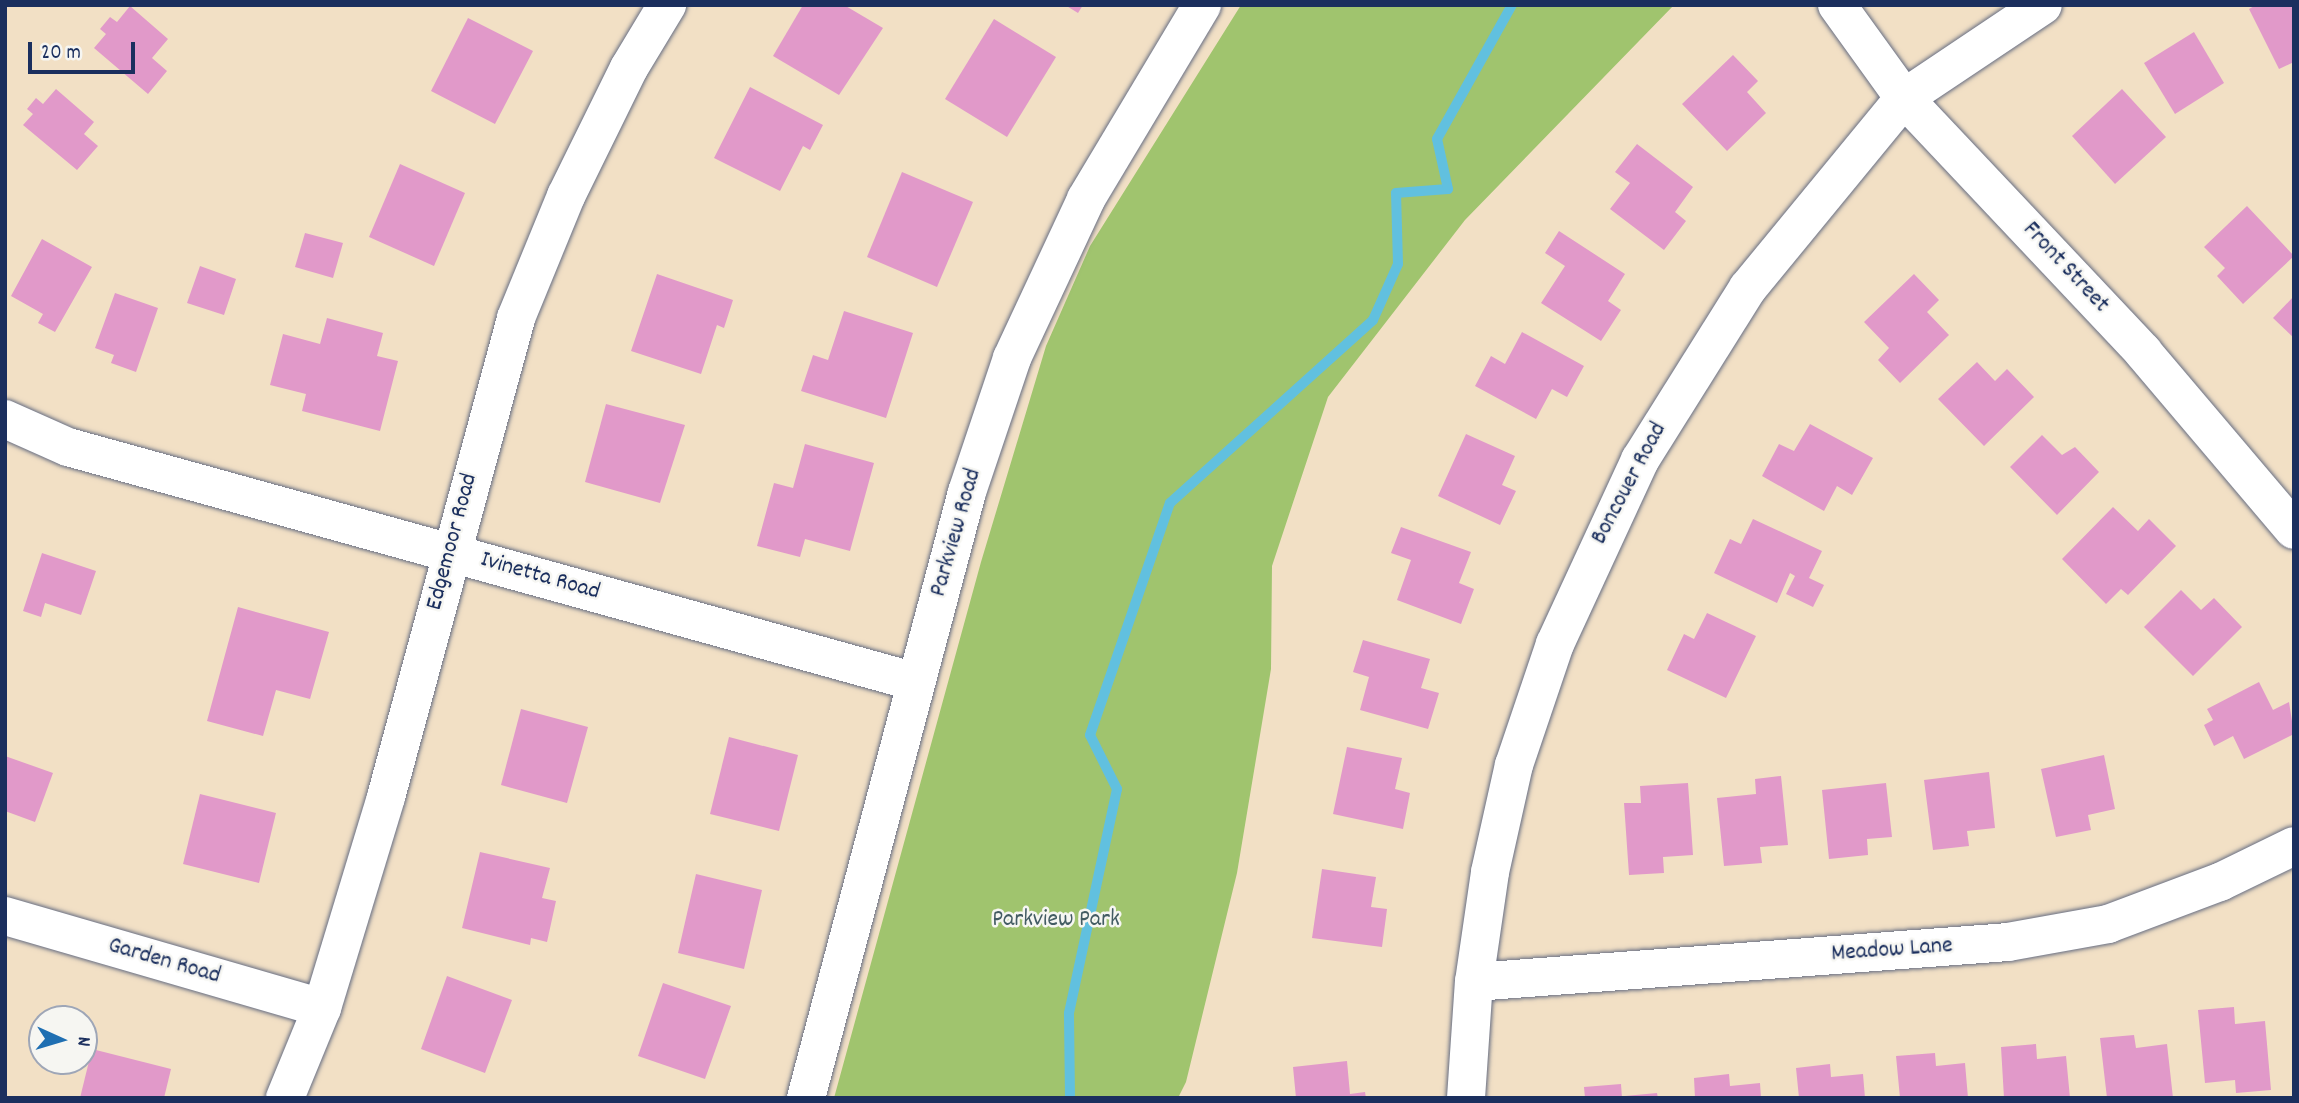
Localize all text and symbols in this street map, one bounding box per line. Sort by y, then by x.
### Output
scale bar [32,28,138,72]
text: 20 m [41,39,81,69]
street label: Front Street [2016,216,2114,320]
street label: Boncouer Road [1586,418,1674,550]
street label: Parkview Road [925,466,989,600]
street label: Edgemoor Road [421,470,485,614]
street label: Ivinetta Road [477,546,603,608]
park label: Parkview Park [992,907,1120,935]
street label: Garden Road [104,932,224,992]
street label: Meadow Lane [1830,932,1954,970]
north arrow [28,1005,98,1075]
text: N [69,1036,96,1047]

